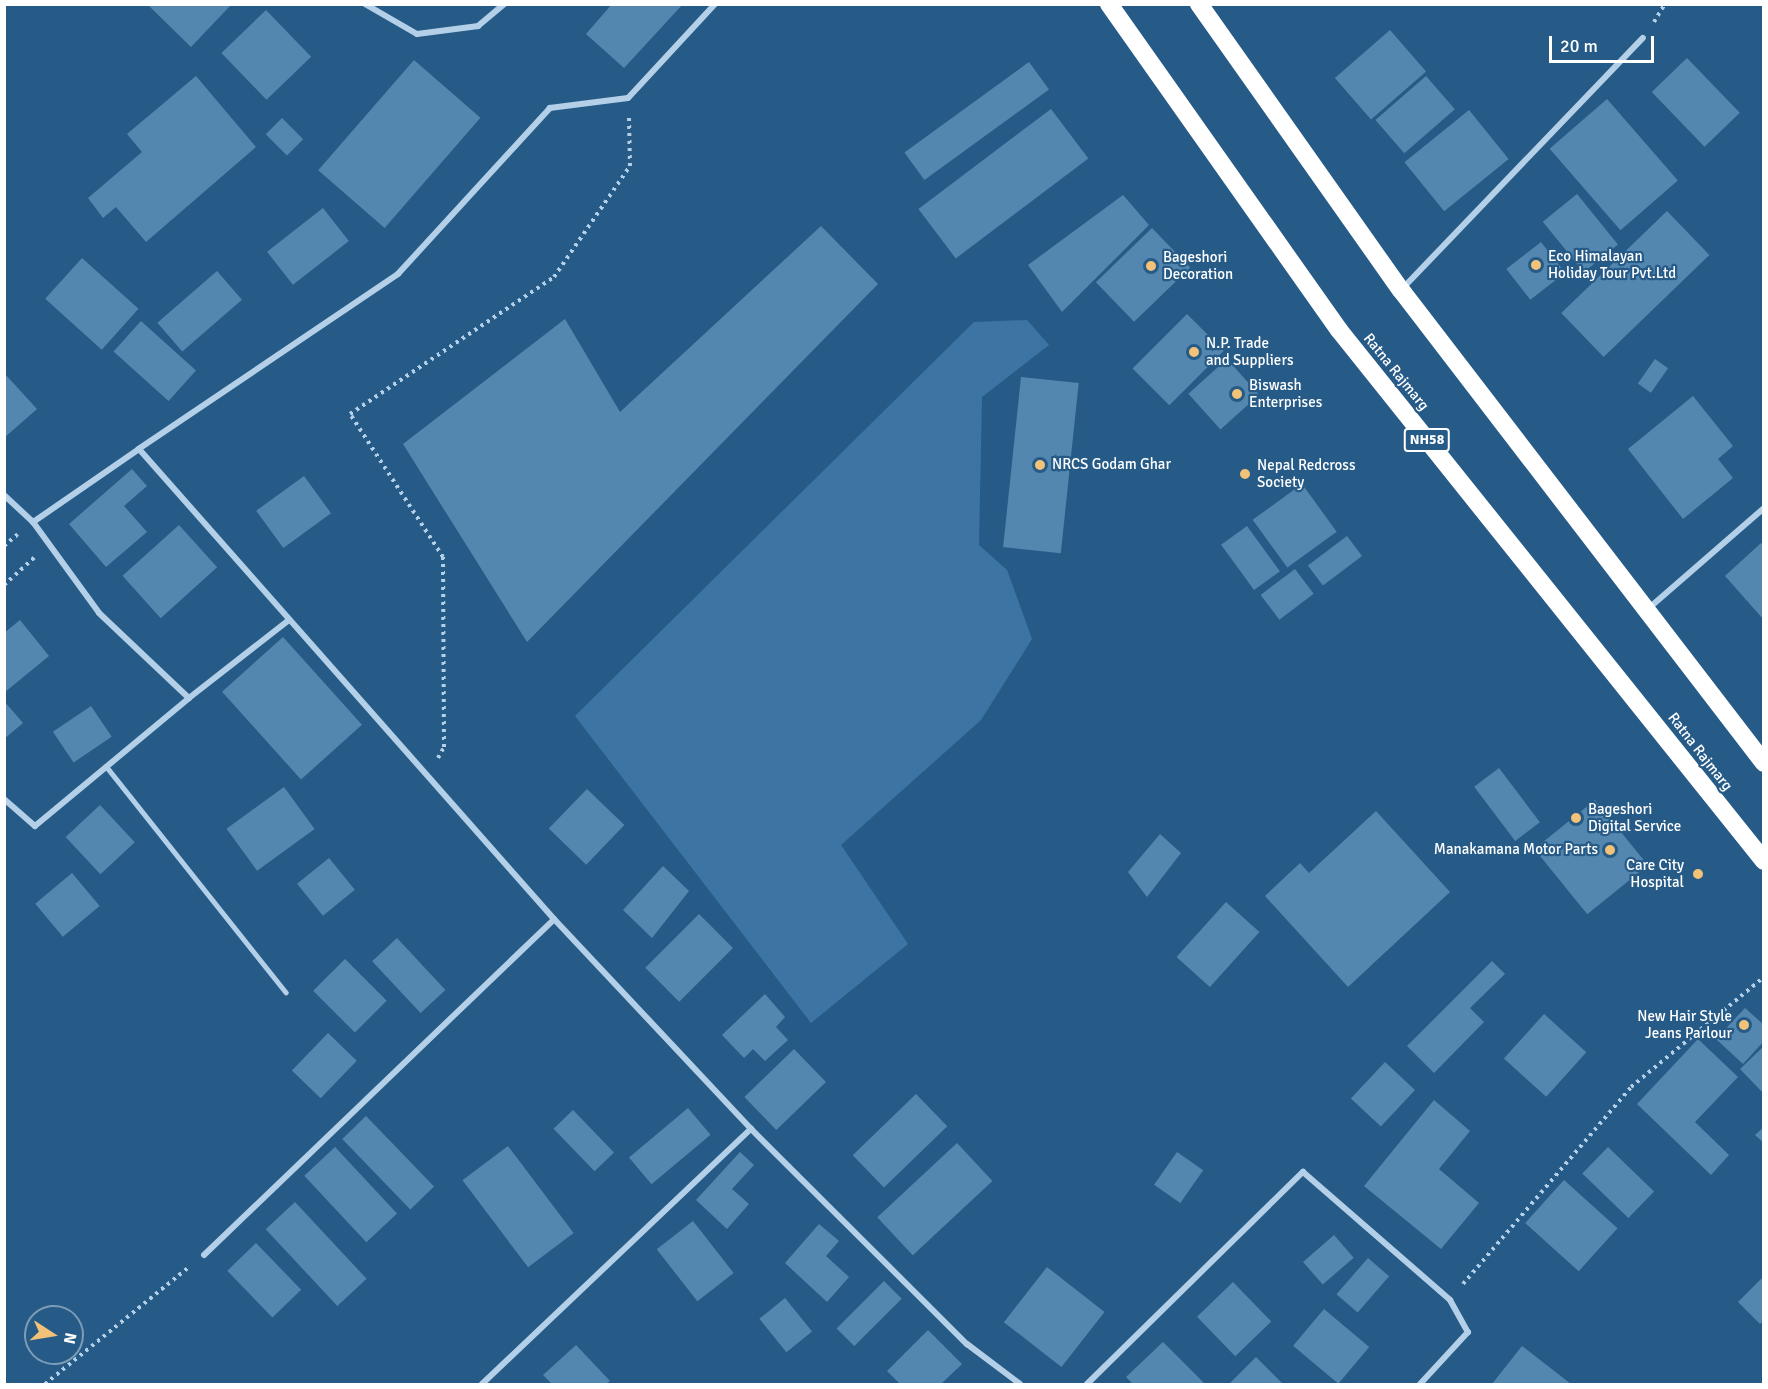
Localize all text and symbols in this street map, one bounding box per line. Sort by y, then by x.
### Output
scale bar [1552,24,1657,62]
text: 20 m [1560,35,1598,57]
place label: Eco Himalayan Holiday Tour Pvt.Ltd [1548,247,1676,282]
place label: Bageshori Decoration [1163,248,1233,283]
marker: Eco Himalayan Holiday Tour Pvt.Ltd [1529,258,1543,272]
marker: Bageshori Decoration [1144,259,1158,273]
street label: Ratna Rajmarg [1359,330,1433,414]
place label: N.P. Trade and Suppliers [1206,334,1293,369]
marker: N.P. Trade and Suppliers [1187,345,1201,359]
place label: Biswash Enterprises [1249,376,1322,411]
marker: Biswash Enterprises [1230,387,1244,401]
road number: NH58 [1403,429,1451,451]
place label: NRCS Godam Ghar [1052,456,1171,474]
place label: Nepal Redcross Society [1257,456,1355,491]
marker: NRCS Godam Ghar [1033,458,1047,472]
marker: Nepal Redcross Society [1238,467,1252,481]
street label: Ratna Rajmarg [1664,709,1736,795]
place label: Bageshori Digital Service [1588,800,1681,835]
marker: Bageshori Digital Service [1569,811,1583,825]
place label: Manakamana Motor Parts [1434,841,1598,859]
marker: Manakamana Motor Parts [1603,843,1617,857]
place label: Care City Hospital [1626,856,1684,891]
marker: Care City Hospital [1689,865,1707,883]
place label: New Hair Style Jeans Parlour [1637,1007,1732,1042]
marker: New Hair Style Jeans Parlour [1737,1018,1751,1032]
north arrow [24,1305,84,1365]
text: N [59,1331,81,1346]

